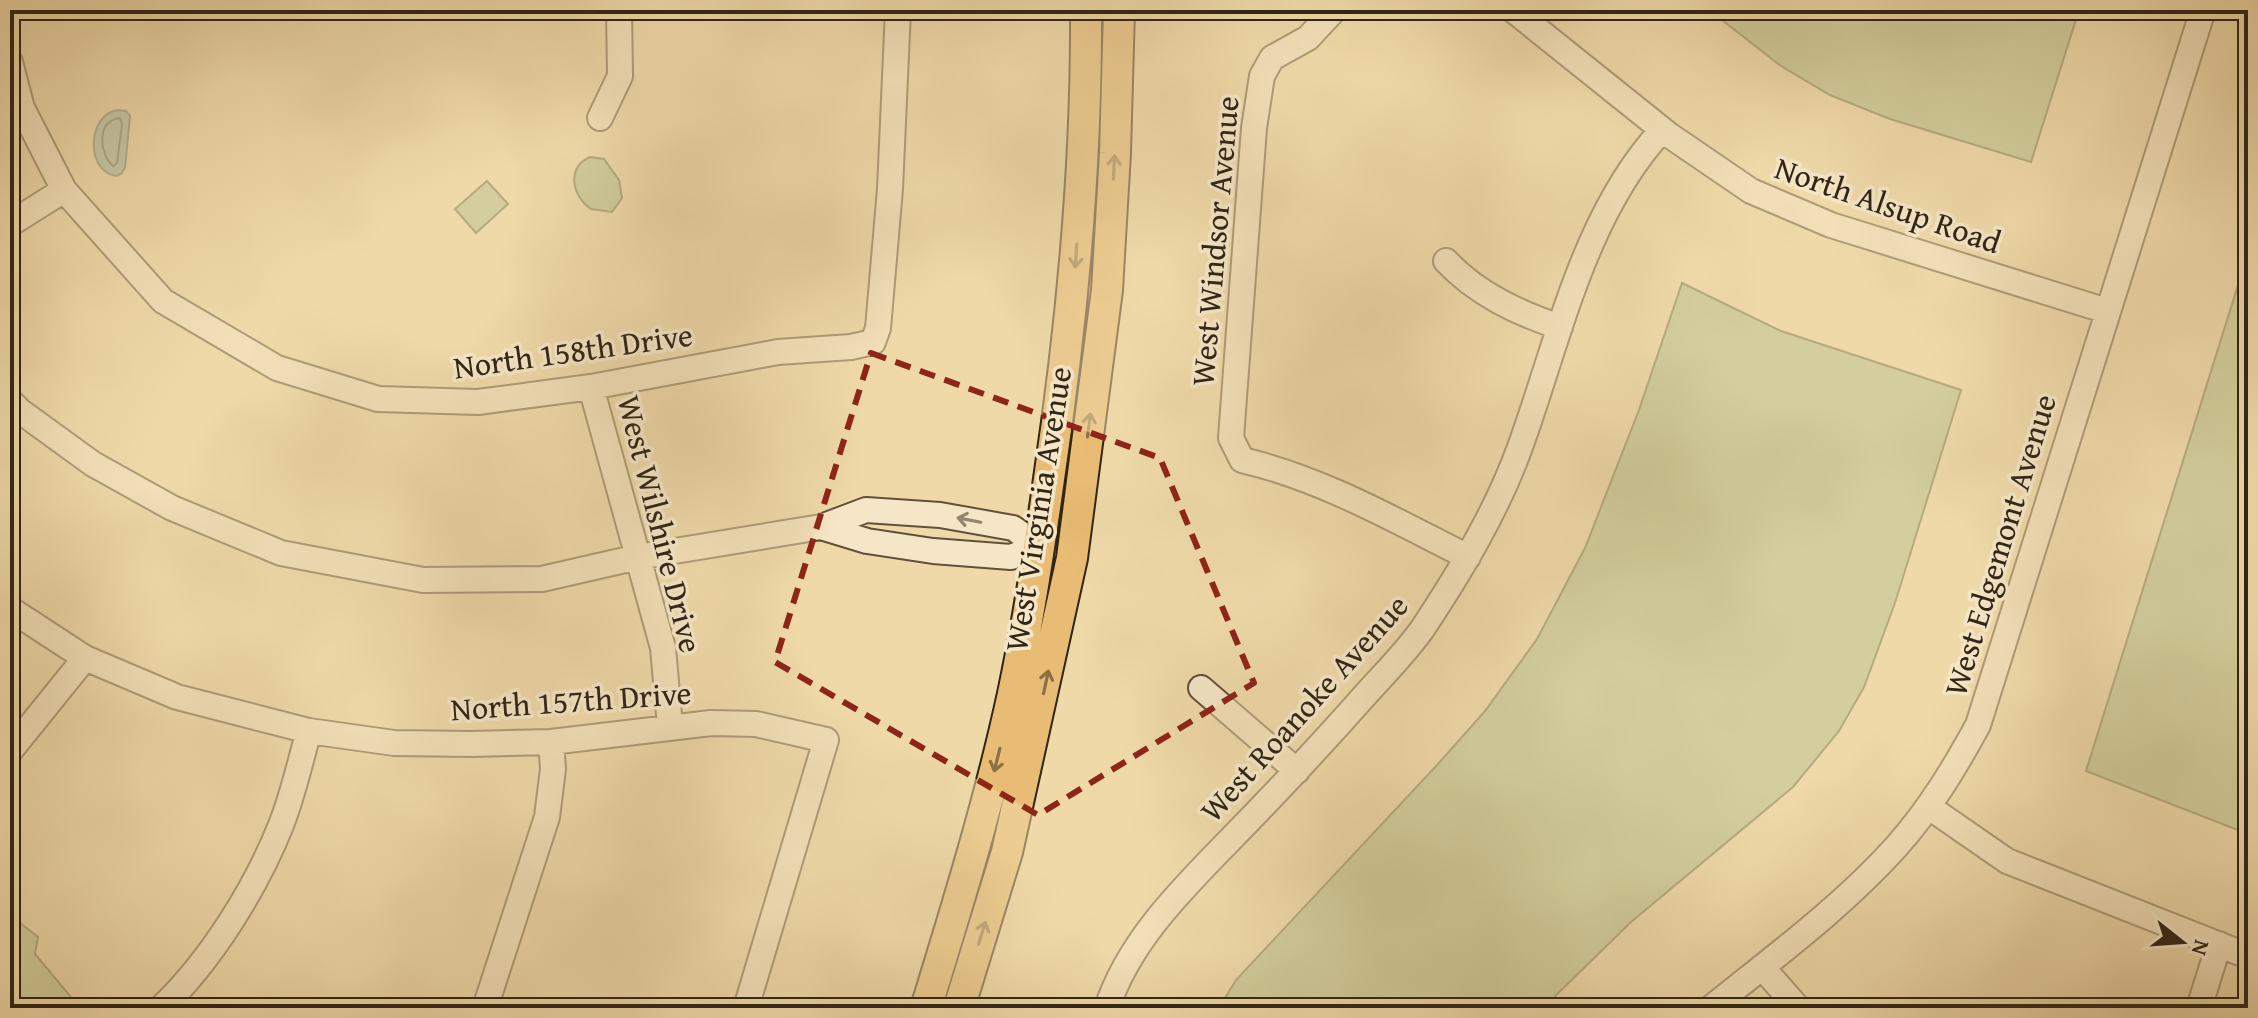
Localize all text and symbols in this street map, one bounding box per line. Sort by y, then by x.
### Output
street label: West Windsor Avenue [1178,94,1251,388]
street label: North Alsup Road [1769,144,2008,265]
one-way arrow [1107,154,1122,181]
one-way arrow [1068,242,1083,269]
street label: North 158th Drive [450,310,696,391]
street label: West Virginia Avenue [992,363,1083,655]
street label: West Edgemont Avenue [1931,388,2068,702]
street label: West Wilshire Drive [606,390,715,657]
one-way arrow [1082,413,1097,439]
one-way arrow [956,512,982,527]
street label: West Roanoke Avenue [1188,583,1419,832]
street label: North 157th Drive [449,669,693,732]
one-way arrow [1039,669,1054,695]
one-way arrow [988,747,1003,772]
north arrow [2142,902,2222,982]
one-way arrow [975,921,990,947]
text: N [2184,936,2219,960]

